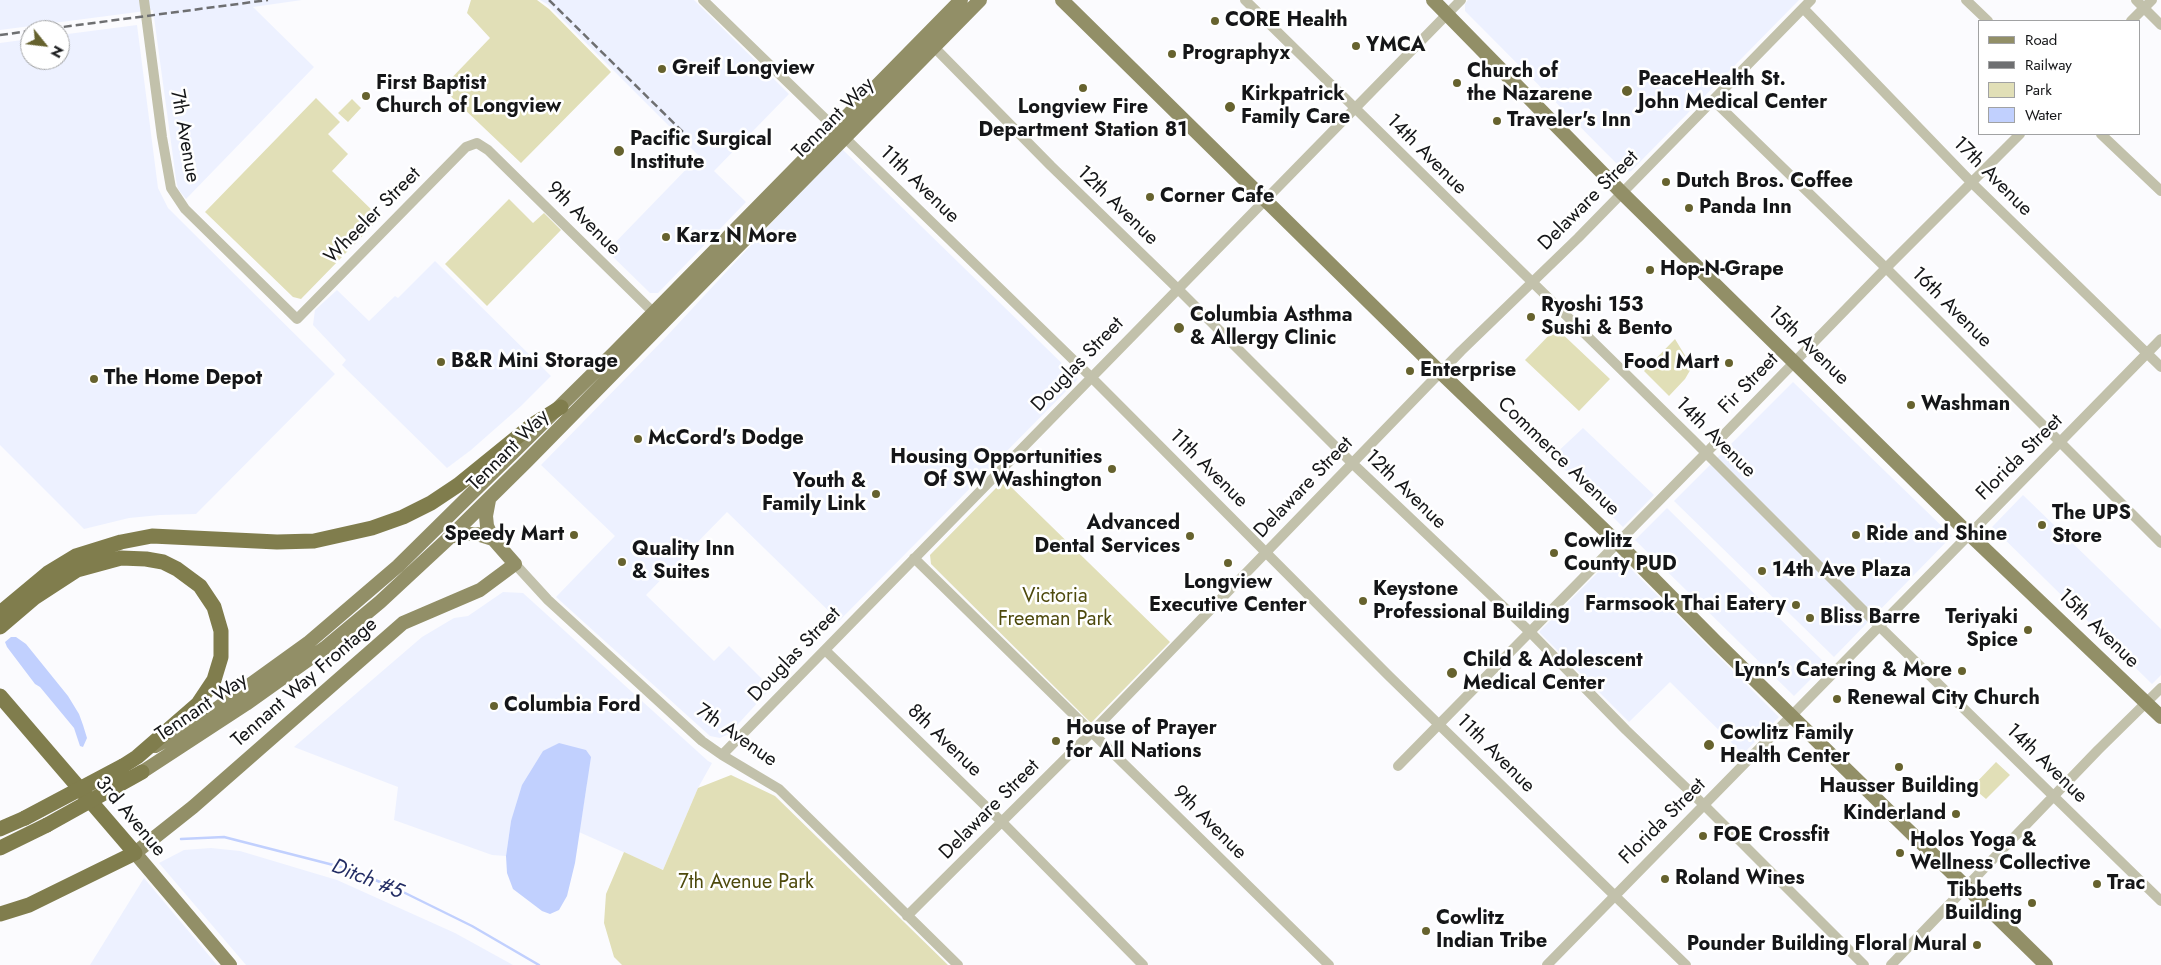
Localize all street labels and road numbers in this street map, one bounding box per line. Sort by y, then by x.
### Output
street label: Tennant Way [788,73,880,165]
street label: 7th Avenue [164,88,204,184]
street label: 14th Avenue [1381,110,1471,200]
street label: 17th Avenue [1947,132,2037,222]
street label: 11th Avenue [874,141,964,229]
street label: Delaware Street [1534,146,1644,256]
street label: 12th Avenue [1071,161,1163,251]
street label: Wheeler Street [320,163,426,269]
street label: 9th Avenue [541,177,625,261]
street label: 16th Avenue [1906,263,1996,353]
street label: 15th Avenue [1762,301,1854,391]
street label: Douglas Street [1027,313,1129,417]
street label: Fir Street [1714,348,1784,420]
street label: Commerce Avenue [1492,393,1624,521]
street label: 14th Avenue [1670,393,1760,483]
street label: Tennant Way [463,405,555,497]
street label: Florida Street [1972,410,2068,506]
street label: 11th Avenue [1164,425,1252,513]
street label: Delaware Street [1250,432,1358,544]
street label: 12th Avenue [1359,445,1451,535]
street label: 15th Avenue [2052,584,2144,674]
street label: Douglas Street [744,603,846,707]
street label: Tennant Way Frontage [227,613,383,753]
street label: Tennant Way [151,669,253,747]
street label: 7th Avenue [691,699,781,773]
street label: 8th Avenue [902,700,986,782]
street label: 11th Avenue [1451,710,1539,798]
street label: 14th Avenue [2000,719,2092,809]
street label: Delaware Street [935,755,1045,865]
street label: 3rd Avenue [89,772,171,862]
street label: Florida Street [1615,774,1711,870]
street label: 9th Avenue [1167,781,1251,865]

